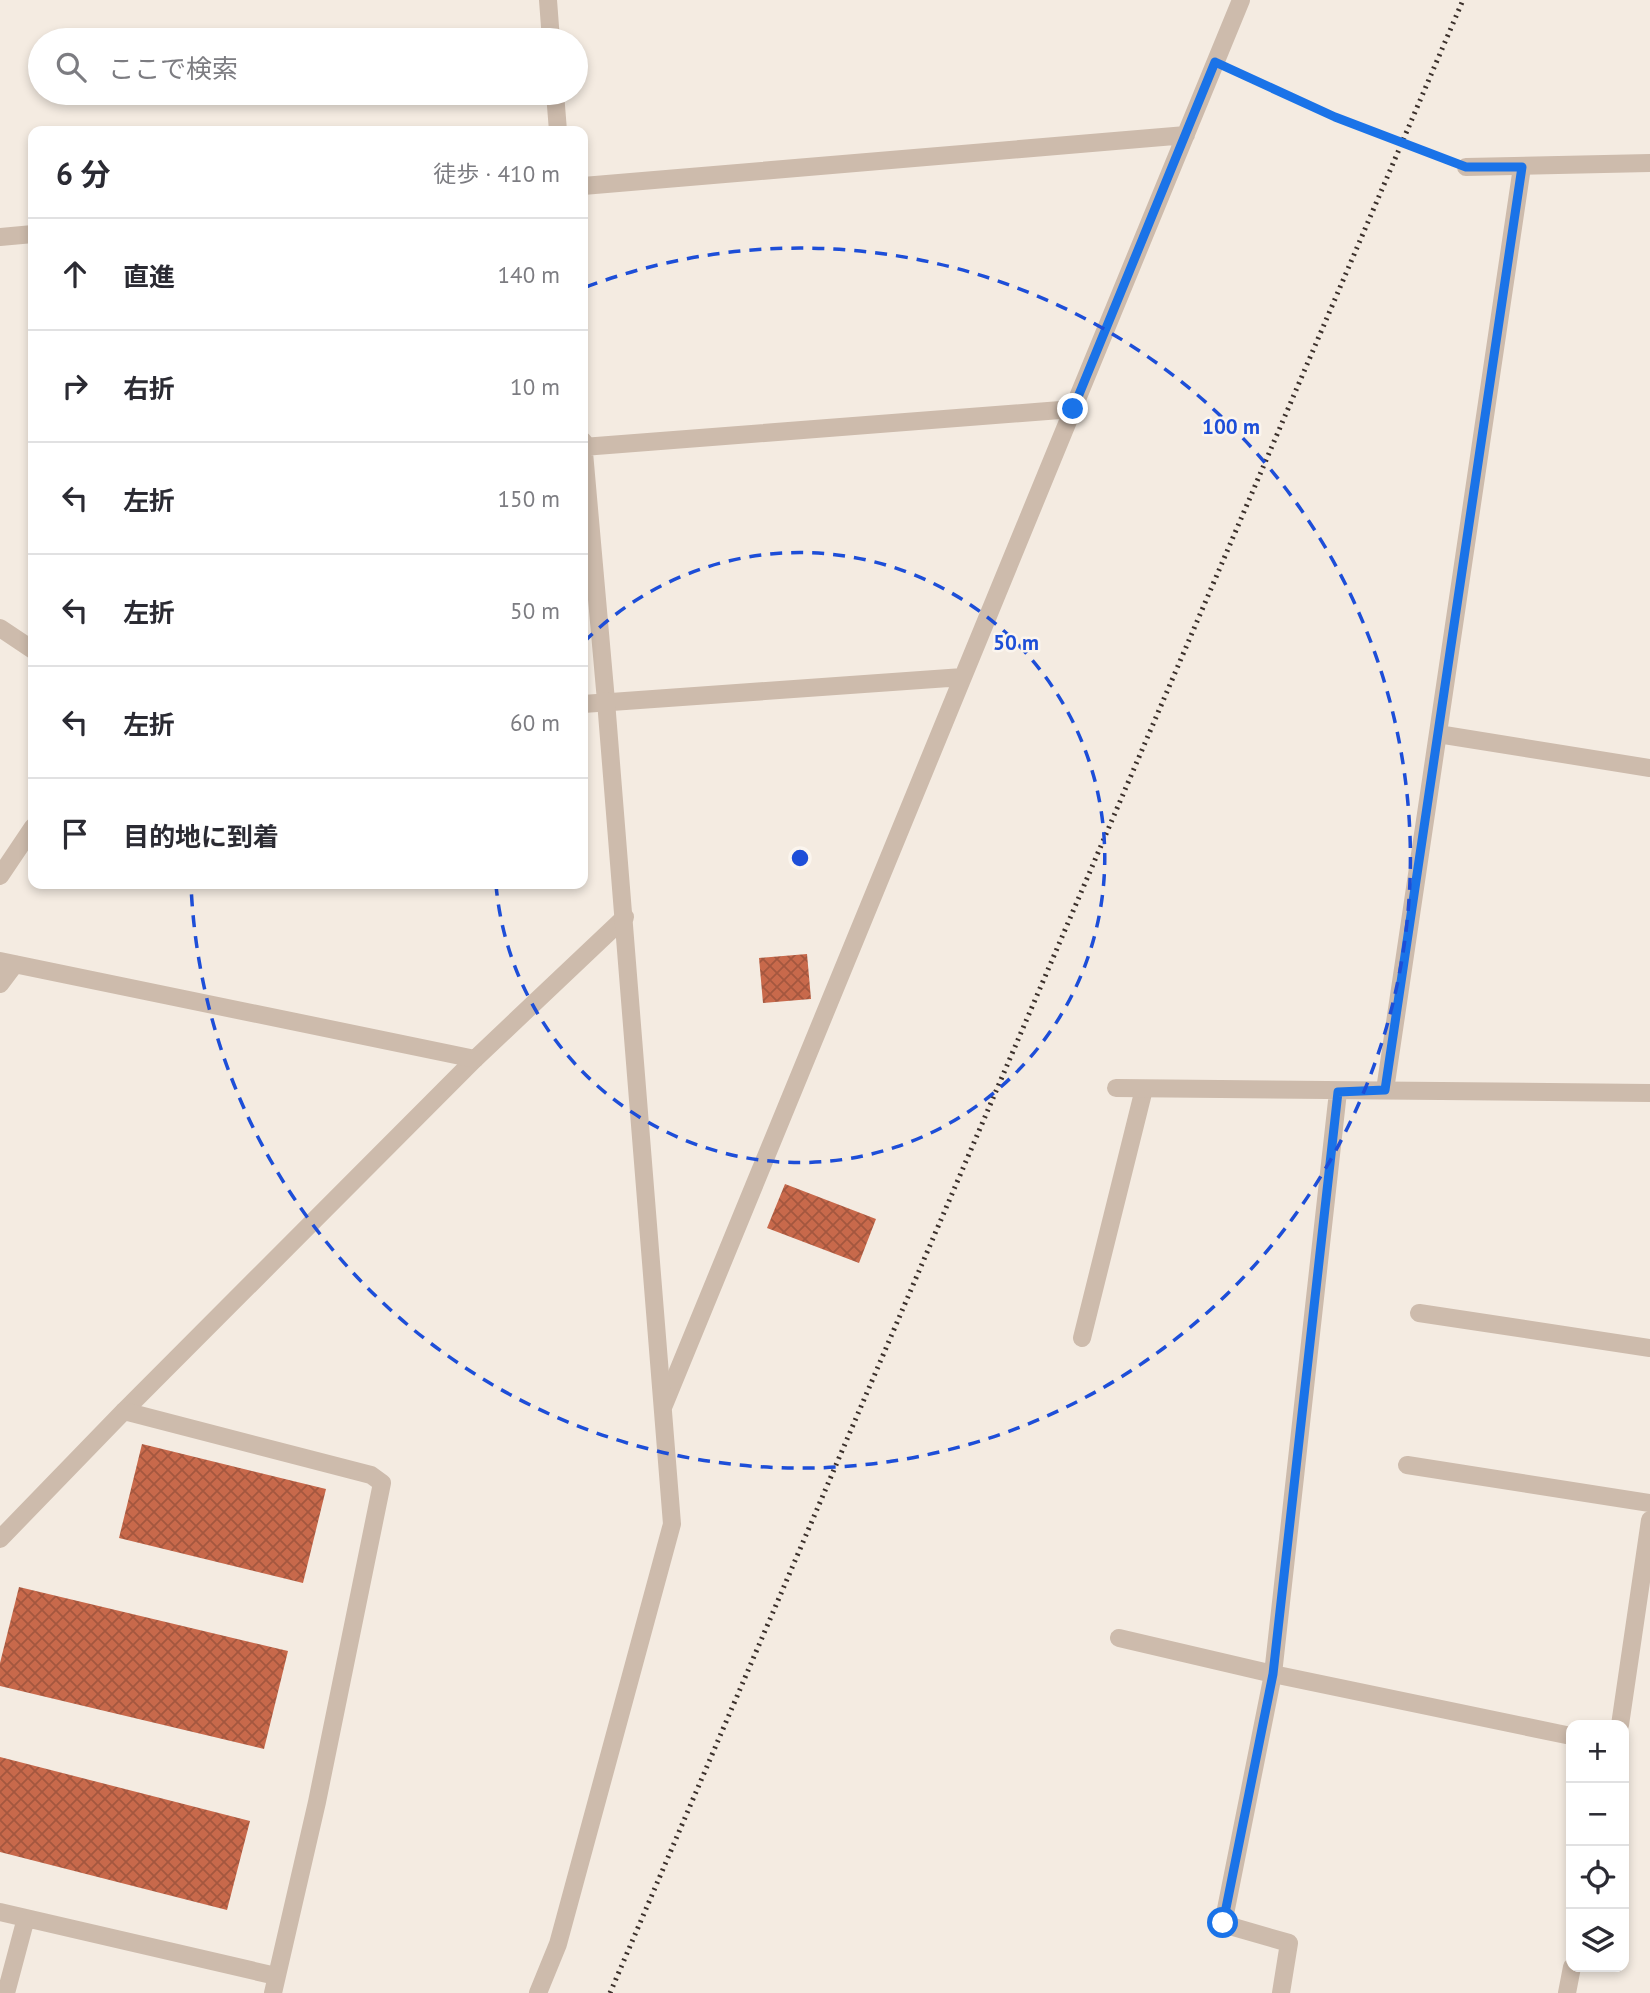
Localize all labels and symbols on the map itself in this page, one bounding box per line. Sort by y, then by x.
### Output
route end [1057,393,1088,424]
text: 100 m [1202,413,1260,440]
text: 50 m [993,629,1039,656]
centre of rings [788,846,812,870]
route start [1207,1907,1238,1938]

